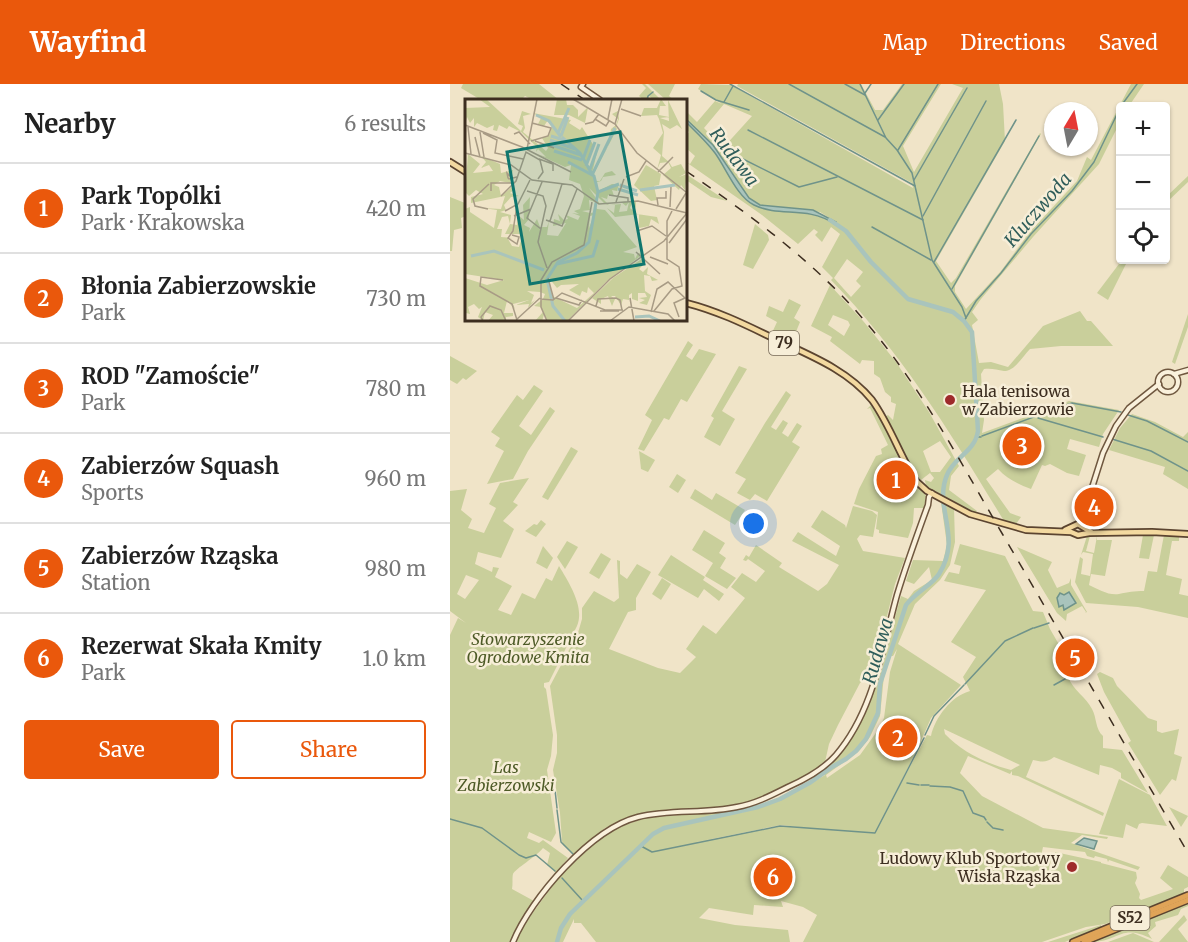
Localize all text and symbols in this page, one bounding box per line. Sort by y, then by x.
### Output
text: Wayfind [30,24,146,60]
text: Map [883,29,927,56]
text: Directions [960,29,1065,56]
text: Saved [1098,29,1158,56]
inset map [465,99,687,321]
north arrow [1044,102,1098,156]
map controls [1116,102,1170,264]
button: + [1116,102,1170,156]
text: Nearby [24,107,116,140]
text: 6 results [344,111,426,136]
water label: Rudawa [705,123,764,191]
button: − [1116,156,1170,210]
water label: Kluczwoda [998,168,1076,252]
text: Park Topólki [81,182,221,210]
text: 1 [39,196,48,221]
text: 420 m [366,196,426,221]
text: Park · Krakowska [81,210,245,235]
button: locate [1116,210,1170,264]
text: Błonia Zabierzowskie [81,272,316,300]
text: 2 [38,286,49,311]
text: 730 m [366,286,426,311]
text: Park [81,300,125,325]
road number: 79 [769,331,799,355]
text: ROD "Zamoście" [81,362,260,390]
text: 3 [38,376,49,401]
text: 780 m [366,376,426,401]
place label: Hala tenisowa w Zabierzowie [961,381,1074,419]
text: Park [81,390,125,415]
marker: Hala tenisowa w Zabierzowie [943,393,957,407]
pin: 3 [1002,424,1042,469]
text: Zabierzów Squash [81,452,279,480]
pin: 1 [876,458,916,502]
text: 4 [37,466,50,491]
text: 960 m [364,466,426,491]
text: Sports [81,480,144,505]
pin: 4 [1074,484,1114,530]
your location [739,509,768,538]
text: Zabierzów Rząska [81,542,279,570]
text: 5 [38,556,49,581]
text: 980 m [365,556,426,581]
text: Station [81,570,150,595]
water label: Rudawa [857,615,898,687]
park label: Stowarzyszenie Ogrodowe Kmita [467,629,589,667]
text: Rezerwat Skała Kmity [81,632,322,660]
pin: 5 [1056,636,1094,680]
text: 6 [37,646,50,671]
text: 1.0 km [362,646,426,671]
text: Park [81,660,125,685]
pin: 2 [878,716,918,760]
button: Save [24,720,219,779]
button: Share [231,720,426,779]
park label: Las Zabierzowski [457,757,555,795]
place label: Ludowy Klub Sportowy Wisła Rząska [880,848,1061,886]
pin: 6 [754,854,792,900]
marker: Ludowy Klub Sportowy Wisła Rząska [1065,860,1079,874]
road number: S52 [1110,906,1150,930]

